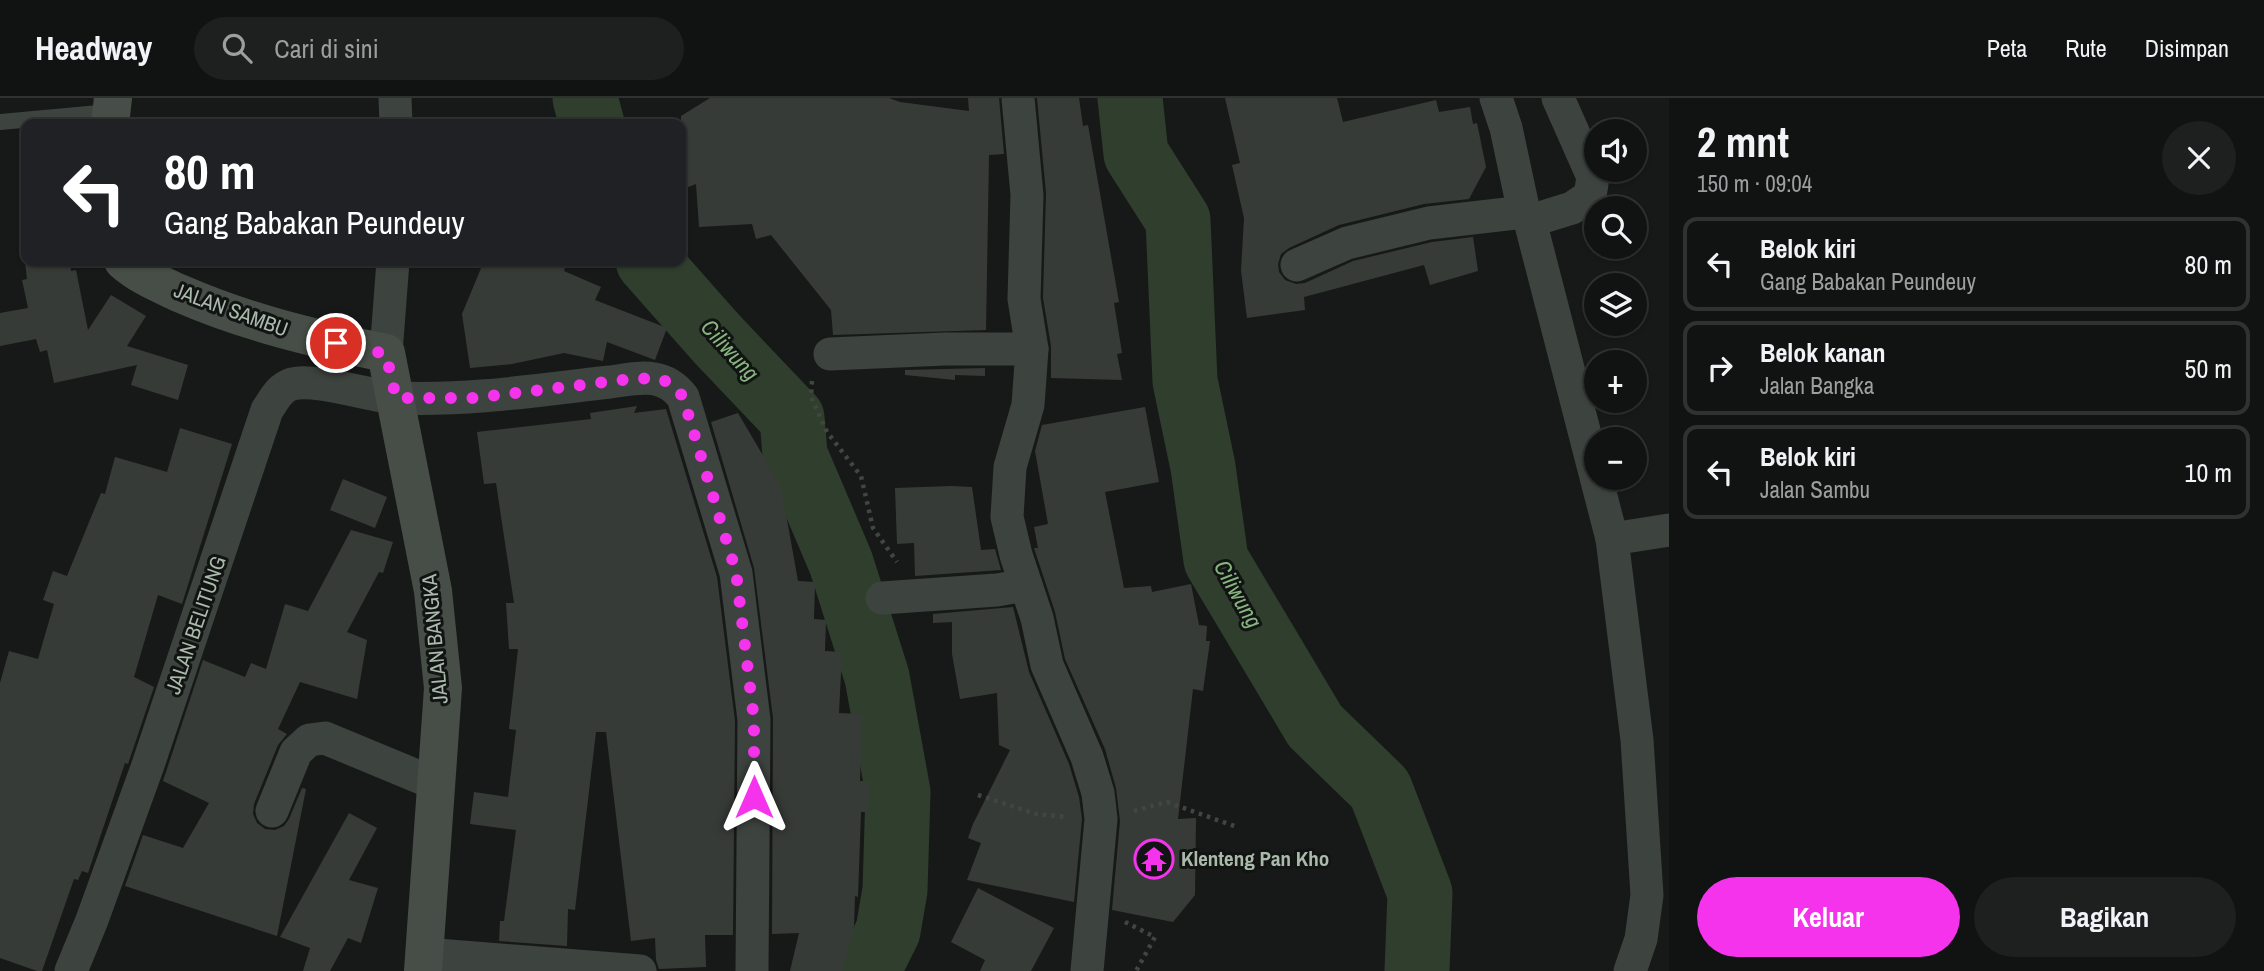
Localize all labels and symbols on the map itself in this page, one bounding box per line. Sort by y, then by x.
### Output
street label: JALAN SAMBU [170,275,292,344]
water label: Ciliwung [694,312,766,387]
pin [306,313,366,373]
street label: JALAN BELITUNG [158,552,233,698]
water label: Ciliwung [1207,554,1270,633]
street label: JALAN BANGKA [414,572,455,705]
position arrow [717,760,791,834]
temple icon: Klenteng Pan Kho [1133,838,1175,880]
place label: Klenteng Pan Kho [1181,844,1329,873]

